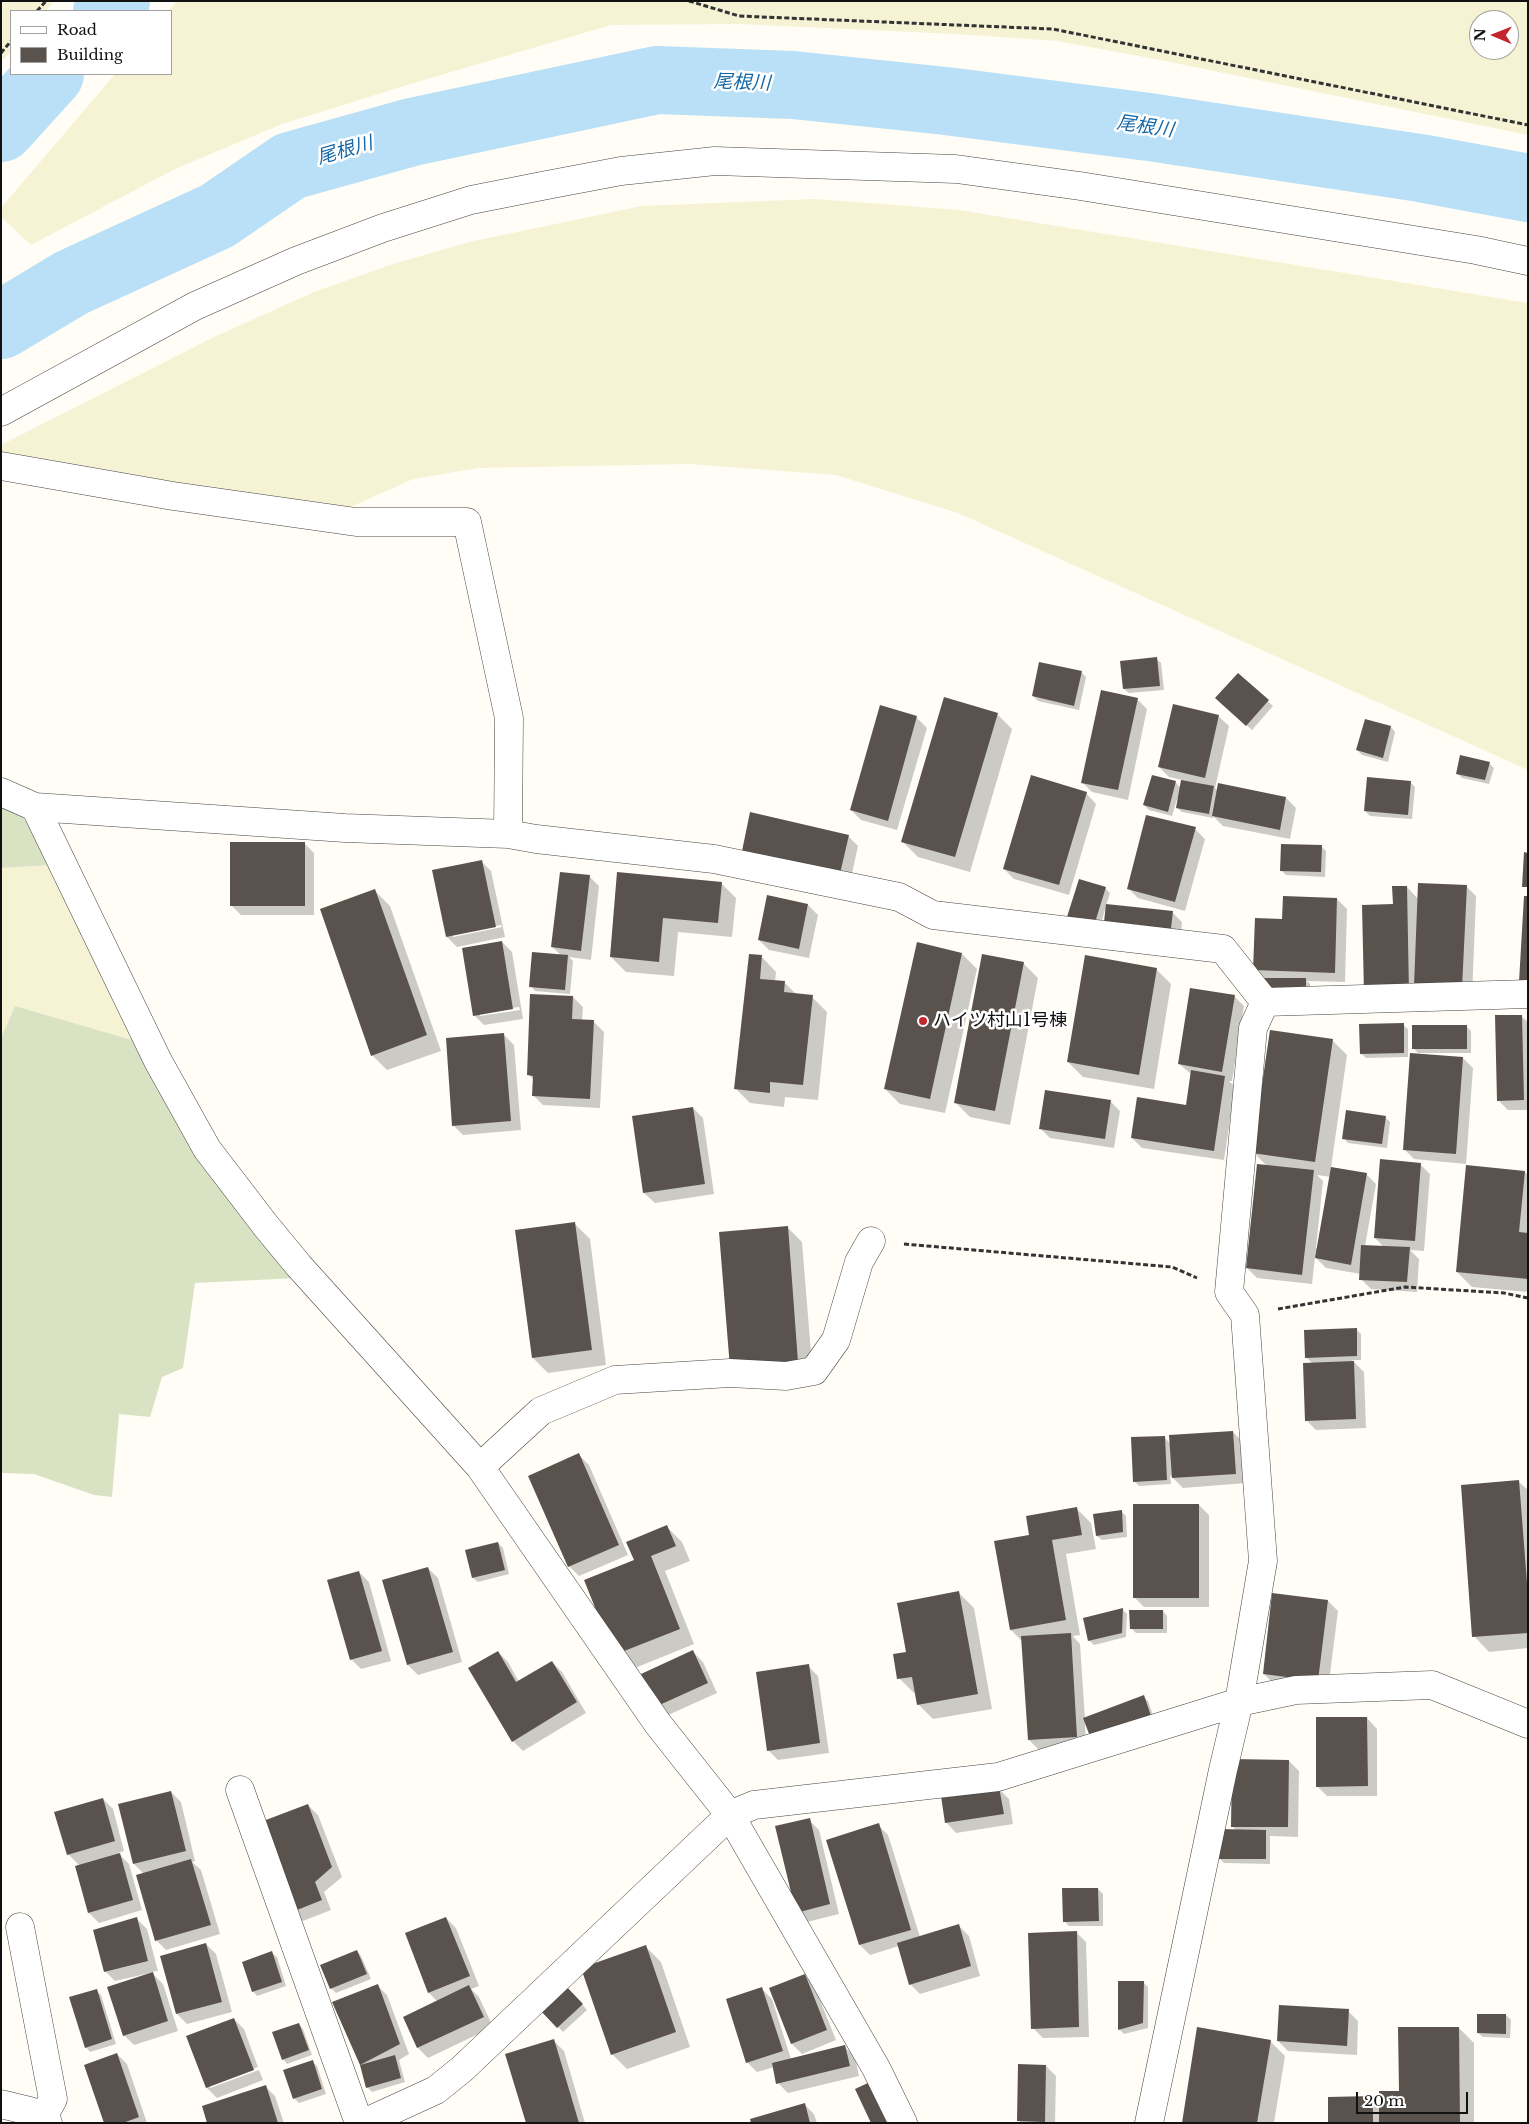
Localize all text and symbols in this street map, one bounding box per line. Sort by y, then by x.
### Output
legend [10,10,172,75]
north arrow [1469,10,1519,60]
text: Road [57,20,97,39]
text: N [1471,28,1489,42]
text: Building [57,45,123,64]
water label: 尾根川 [713,71,771,95]
water label: 尾根川 [1115,112,1175,142]
water label: 尾根川 [314,132,376,170]
place label: ハイツ村山1号棟 [933,1010,1067,1032]
marker: ハイツ村山1号棟 [917,1015,929,1027]
scale bar [1359,2082,1472,2114]
text: 20 m [1364,2091,1404,2110]

